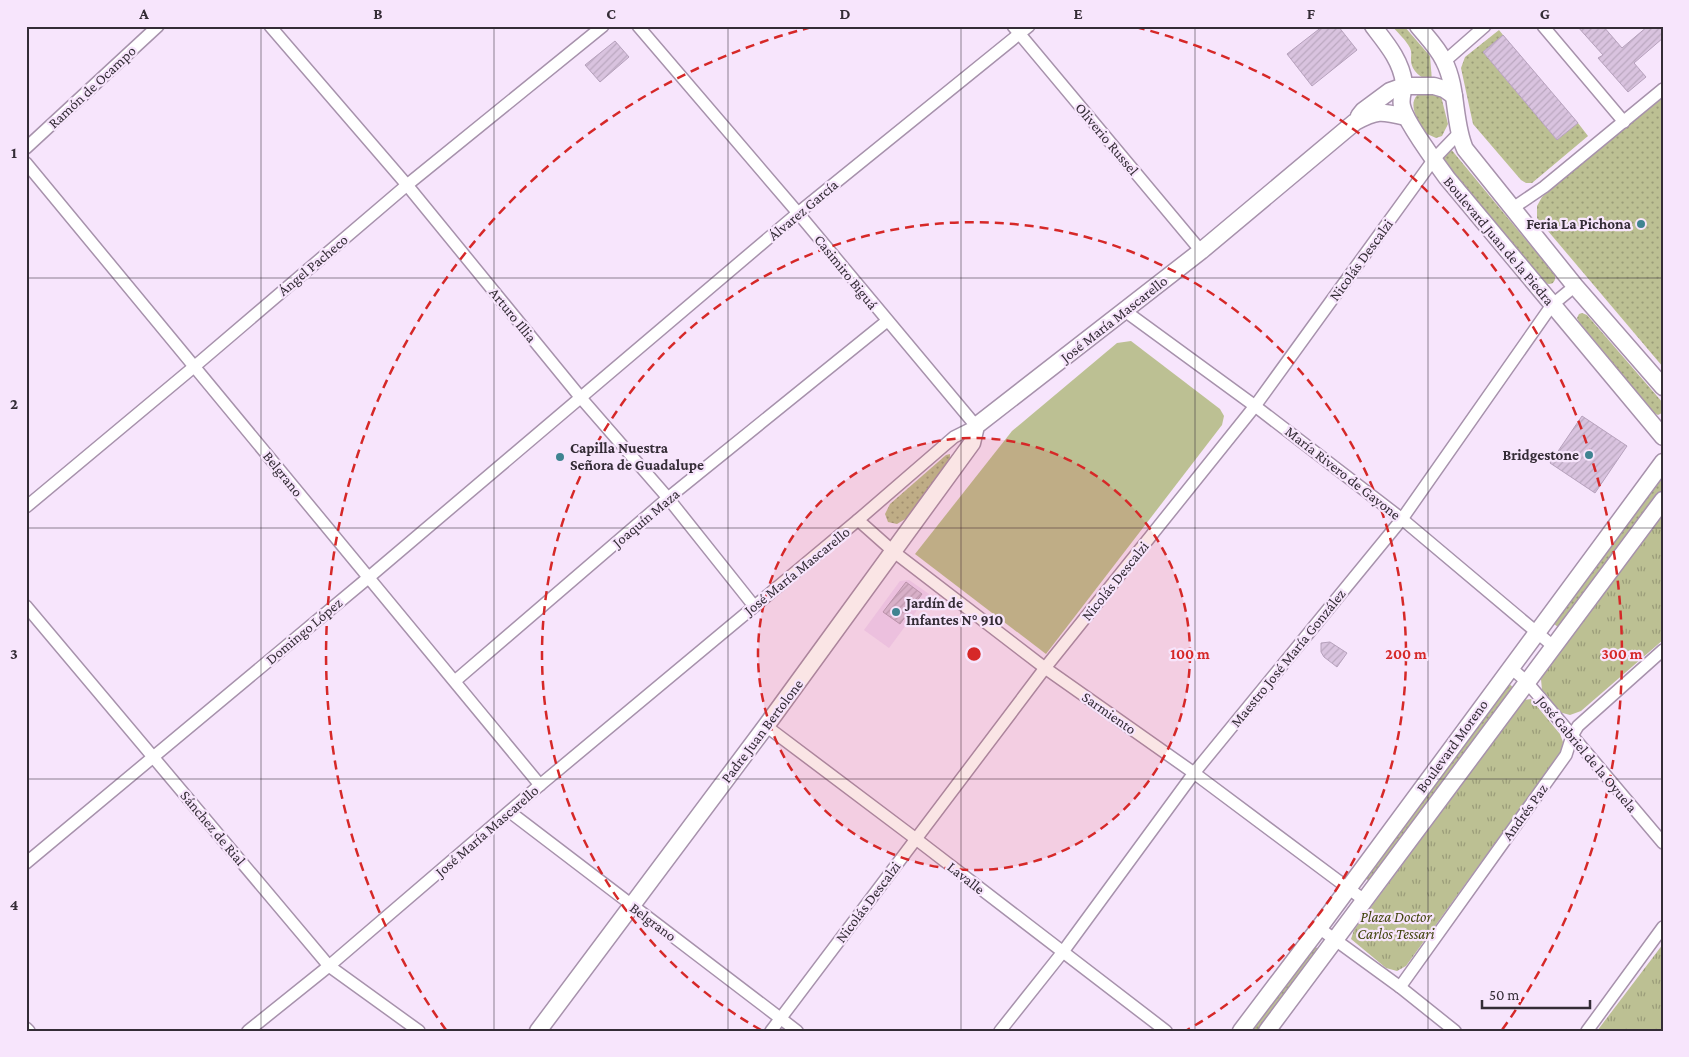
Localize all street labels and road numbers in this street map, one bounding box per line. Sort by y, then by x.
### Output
street label: Ramón de Ocampo [45,42,140,132]
street label: Oliverio Russel [1072,100,1142,178]
street label: Boulevard Juan de la Piedra [1440,174,1557,309]
street label: Álvarez García [765,176,841,244]
street label: Nicolás Descalzi [1326,216,1396,304]
street label: Ángel Pacheco [275,231,352,299]
street label: Casimiro Biguá [810,232,881,313]
street label: José María Mascarello [1056,272,1171,368]
street label: Arturo Illia [486,285,540,345]
street label: María Rivero de Gayone [1282,423,1404,524]
street label: Belgrano [259,448,306,500]
street label: Joaquín Maza [608,486,683,553]
street label: José María Mascarello [740,524,854,620]
street label: Nicolás Descalzi [1078,538,1152,624]
street label: Maestro José María González [1227,586,1349,731]
street label: Domingo López [263,594,346,668]
street label: Padre Juan Bertolone [718,676,807,786]
street label: Sarmiento [1079,689,1139,737]
street label: José Gabriel de la Oyuela [1531,691,1641,816]
street label: Boulevard Moreno [1413,697,1491,795]
street label: Andrés Paz [1499,781,1551,843]
street label: José María Mascarello [431,782,542,882]
street label: Sánchez de Rial [177,787,249,869]
street label: Nicolás Descalzi [832,858,904,945]
street label: Lavalle [944,859,988,898]
street label: Belgrano [626,900,679,945]

